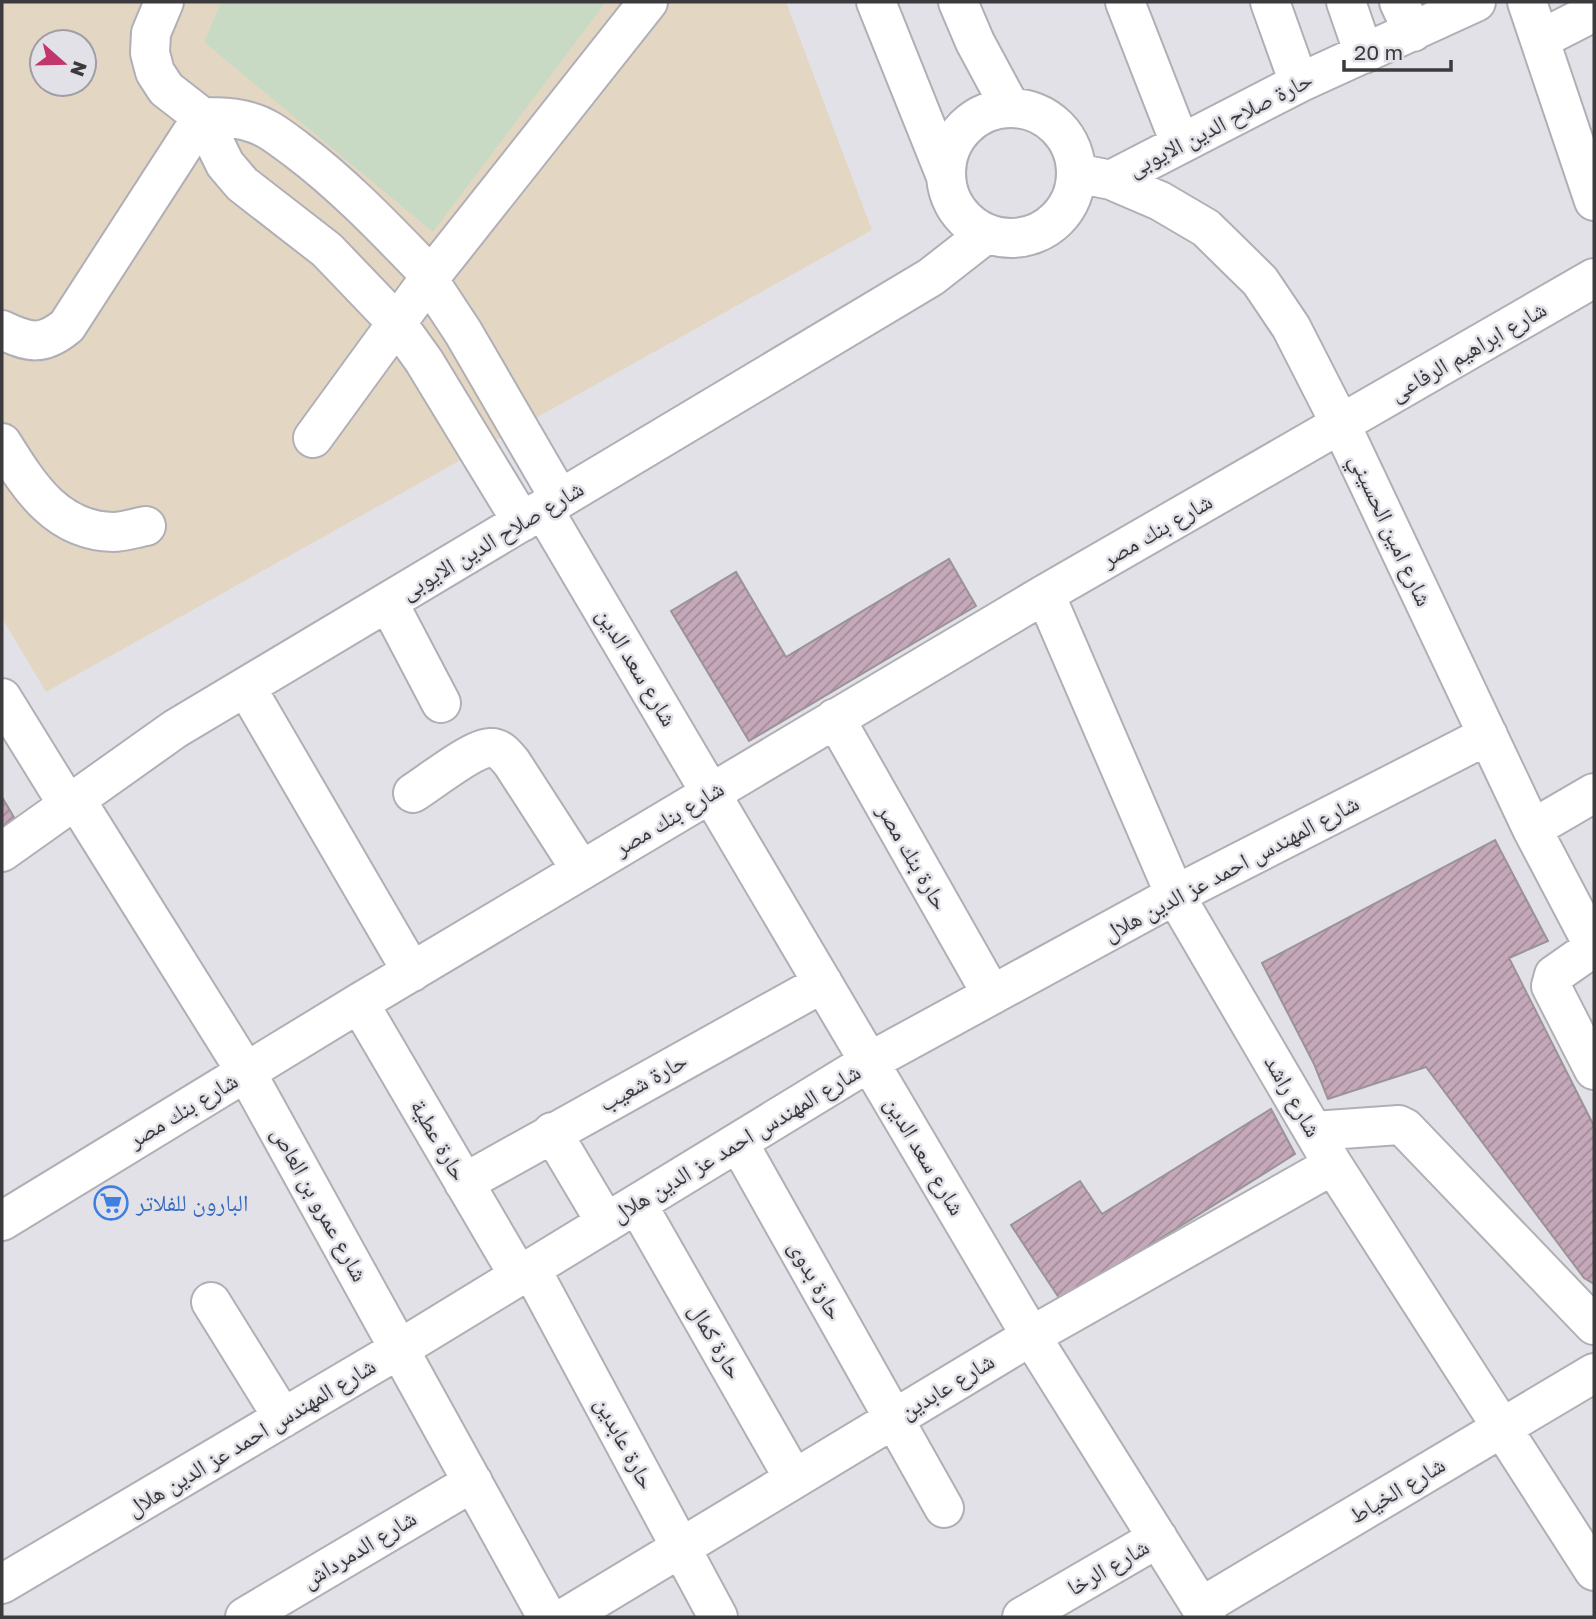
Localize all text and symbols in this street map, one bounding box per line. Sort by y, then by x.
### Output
north arrow [28,28,98,98]
scale bar [1344,28,1451,72]
text: 20 m [1354,39,1403,65]
text: N [66,58,93,80]
street label: حارة صلاح الدين الايوبى [1123,64,1317,184]
street label: شارع ابراهيم الرفاعى [1384,294,1552,409]
street label: شارع امين الحسيني [1339,449,1439,613]
street label: شارع صلاح الدين الايوبى [395,473,589,607]
street label: شارع بنك مصر [1095,486,1218,574]
street label: شارع سعد الدين [590,602,684,732]
street label: شارع بنك مصر [608,773,729,863]
street label: شارع المهندس احمد عز الدين هلال [1098,788,1364,948]
street label: حارة بنك مصر [871,798,955,915]
street label: حارة شعيب [594,1046,692,1117]
street label: شارع راشد [1258,1050,1328,1142]
street label: شارع المهندس احمد عز الدين هلال [606,1057,866,1229]
street label: شارع بنك مصر [122,1065,243,1155]
street label: شارع سعد الدين [878,1091,972,1221]
street label: حارة عطية [405,1094,474,1185]
street label: شارع عمرو بن العاص [265,1121,375,1287]
supermarket icon: البارون للفلاتر [92,1184,130,1222]
place label: البارون للفلاتر [135,1188,248,1217]
street label: حارة بدوى [783,1235,850,1325]
street label: حارة كمال [683,1298,750,1384]
street label: شارع عابدين [894,1346,1000,1426]
street label: شارع المهندس احمد عز الدين هلال [121,1351,381,1523]
street label: حارة عابدين [589,1392,662,1494]
street label: شارع الخياط [1343,1450,1451,1530]
street label: شارع الدمرداش [296,1503,422,1595]
street label: شارع الرخا [1062,1532,1154,1602]

